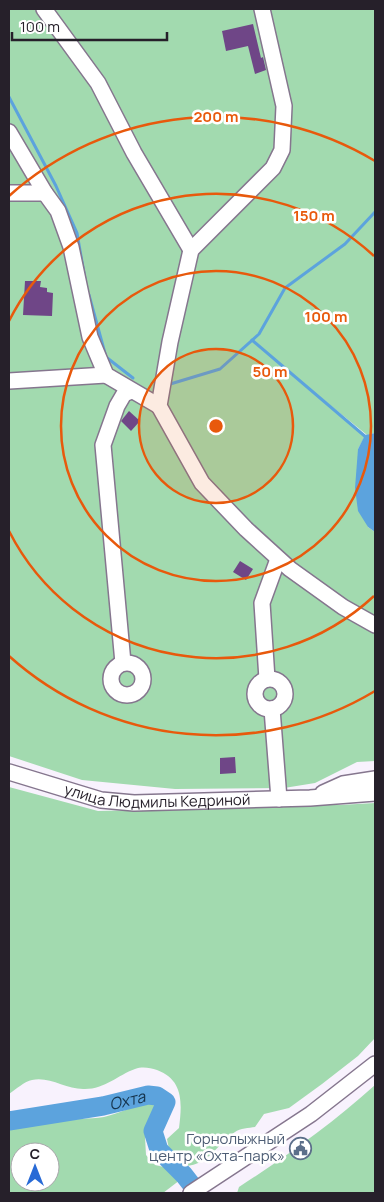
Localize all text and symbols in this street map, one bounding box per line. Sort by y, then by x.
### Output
scale bar [12,10,168,42]
text: 100 m [20,16,60,37]
text: 200 m [193,106,239,127]
text: 150 m [293,205,335,226]
text: 100 m [305,306,347,327]
text: 50 m [252,361,288,382]
centre of rings [207,417,225,435]
street label: улица Людмилы Кедриной [62,778,251,813]
water label: Охта [107,1085,148,1115]
place label: Горнолыжный центр «Охта-парк» [149,1128,285,1166]
public building icon: Горнолыжный центр «Охта-парк» [289,1136,313,1160]
north arrow [10,1142,60,1192]
text: С [30,1144,40,1163]

